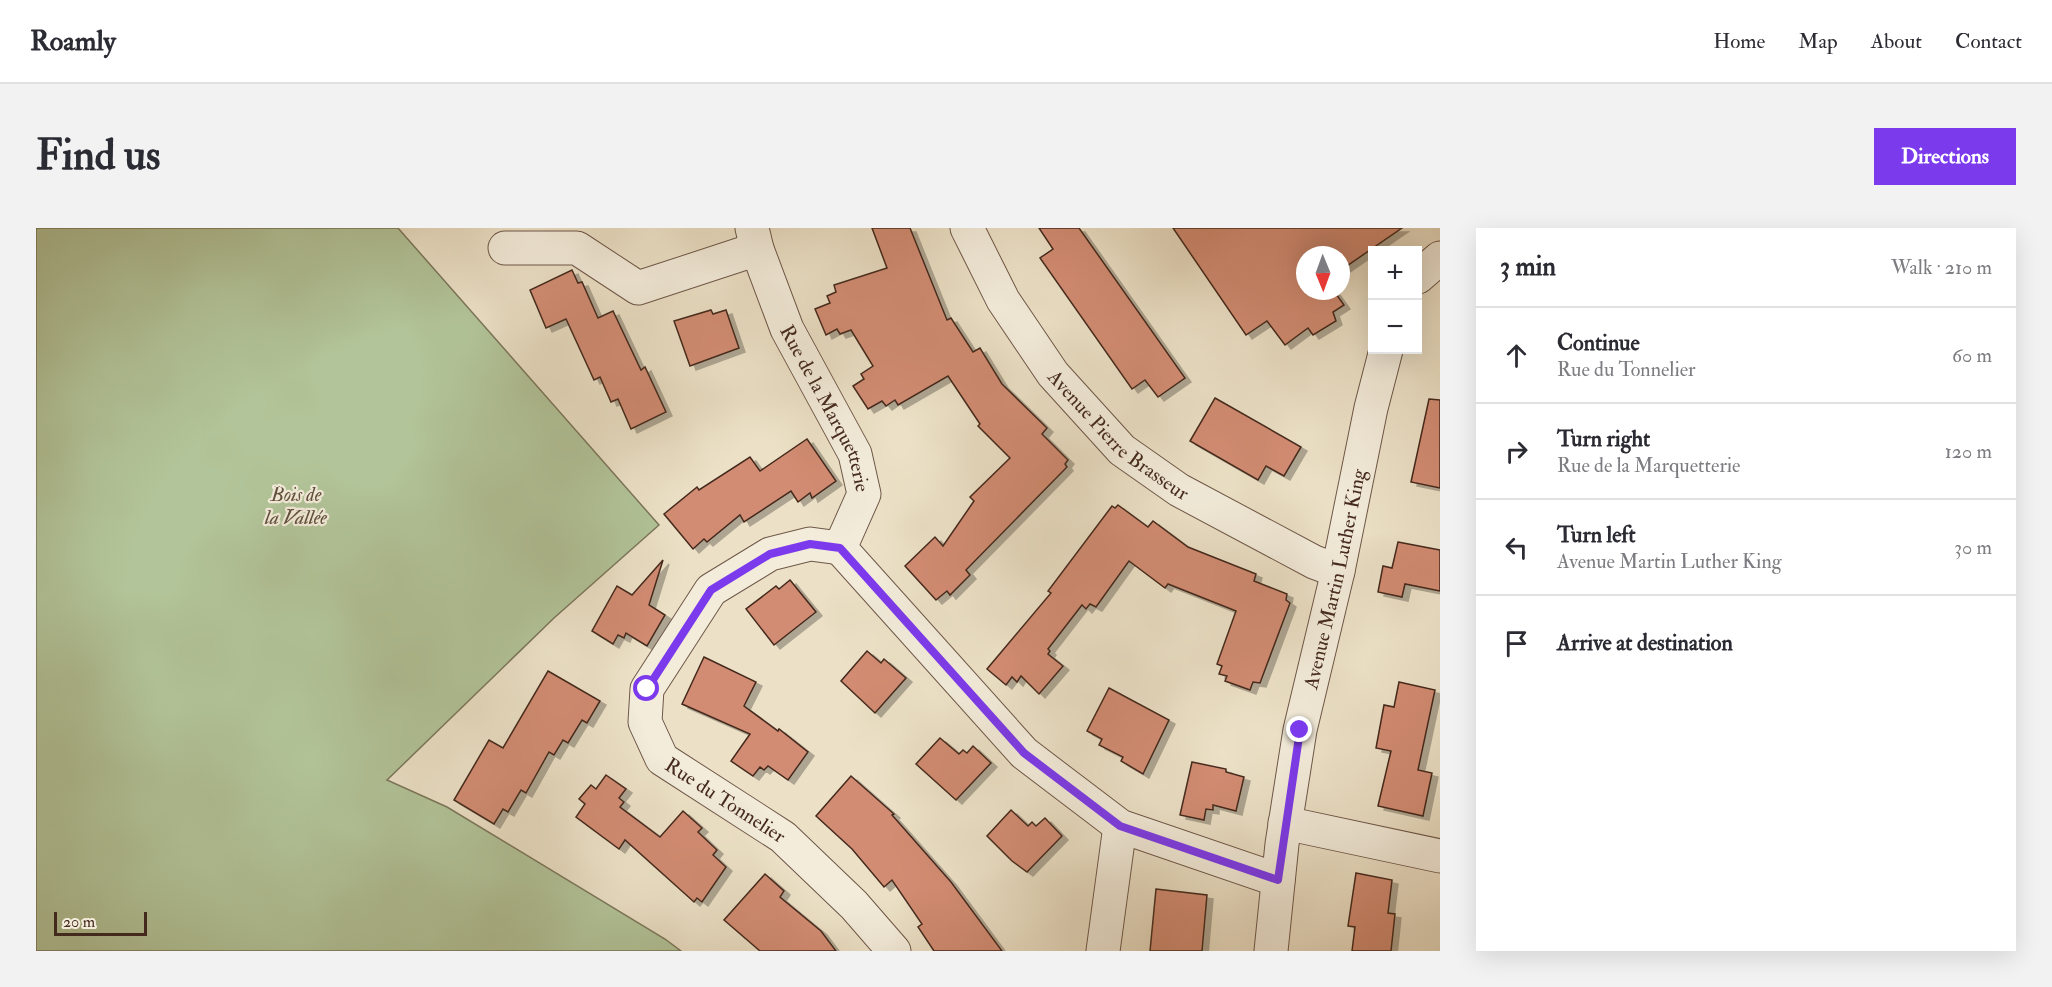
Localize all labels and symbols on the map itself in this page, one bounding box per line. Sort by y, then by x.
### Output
north arrow [1296,246,1350,300]
street label: Rue de la Marquetterie [774,321,875,494]
street label: Avenue Pierre Brasseur [1042,364,1194,506]
street label: Avenue Martin Luther King [1298,466,1372,692]
park label: Bois de la Vallée [264,482,327,530]
route start [633,675,659,701]
route end [1286,716,1312,742]
street label: Rue du Tonnelier [660,752,791,849]
scale bar [54,909,147,936]

